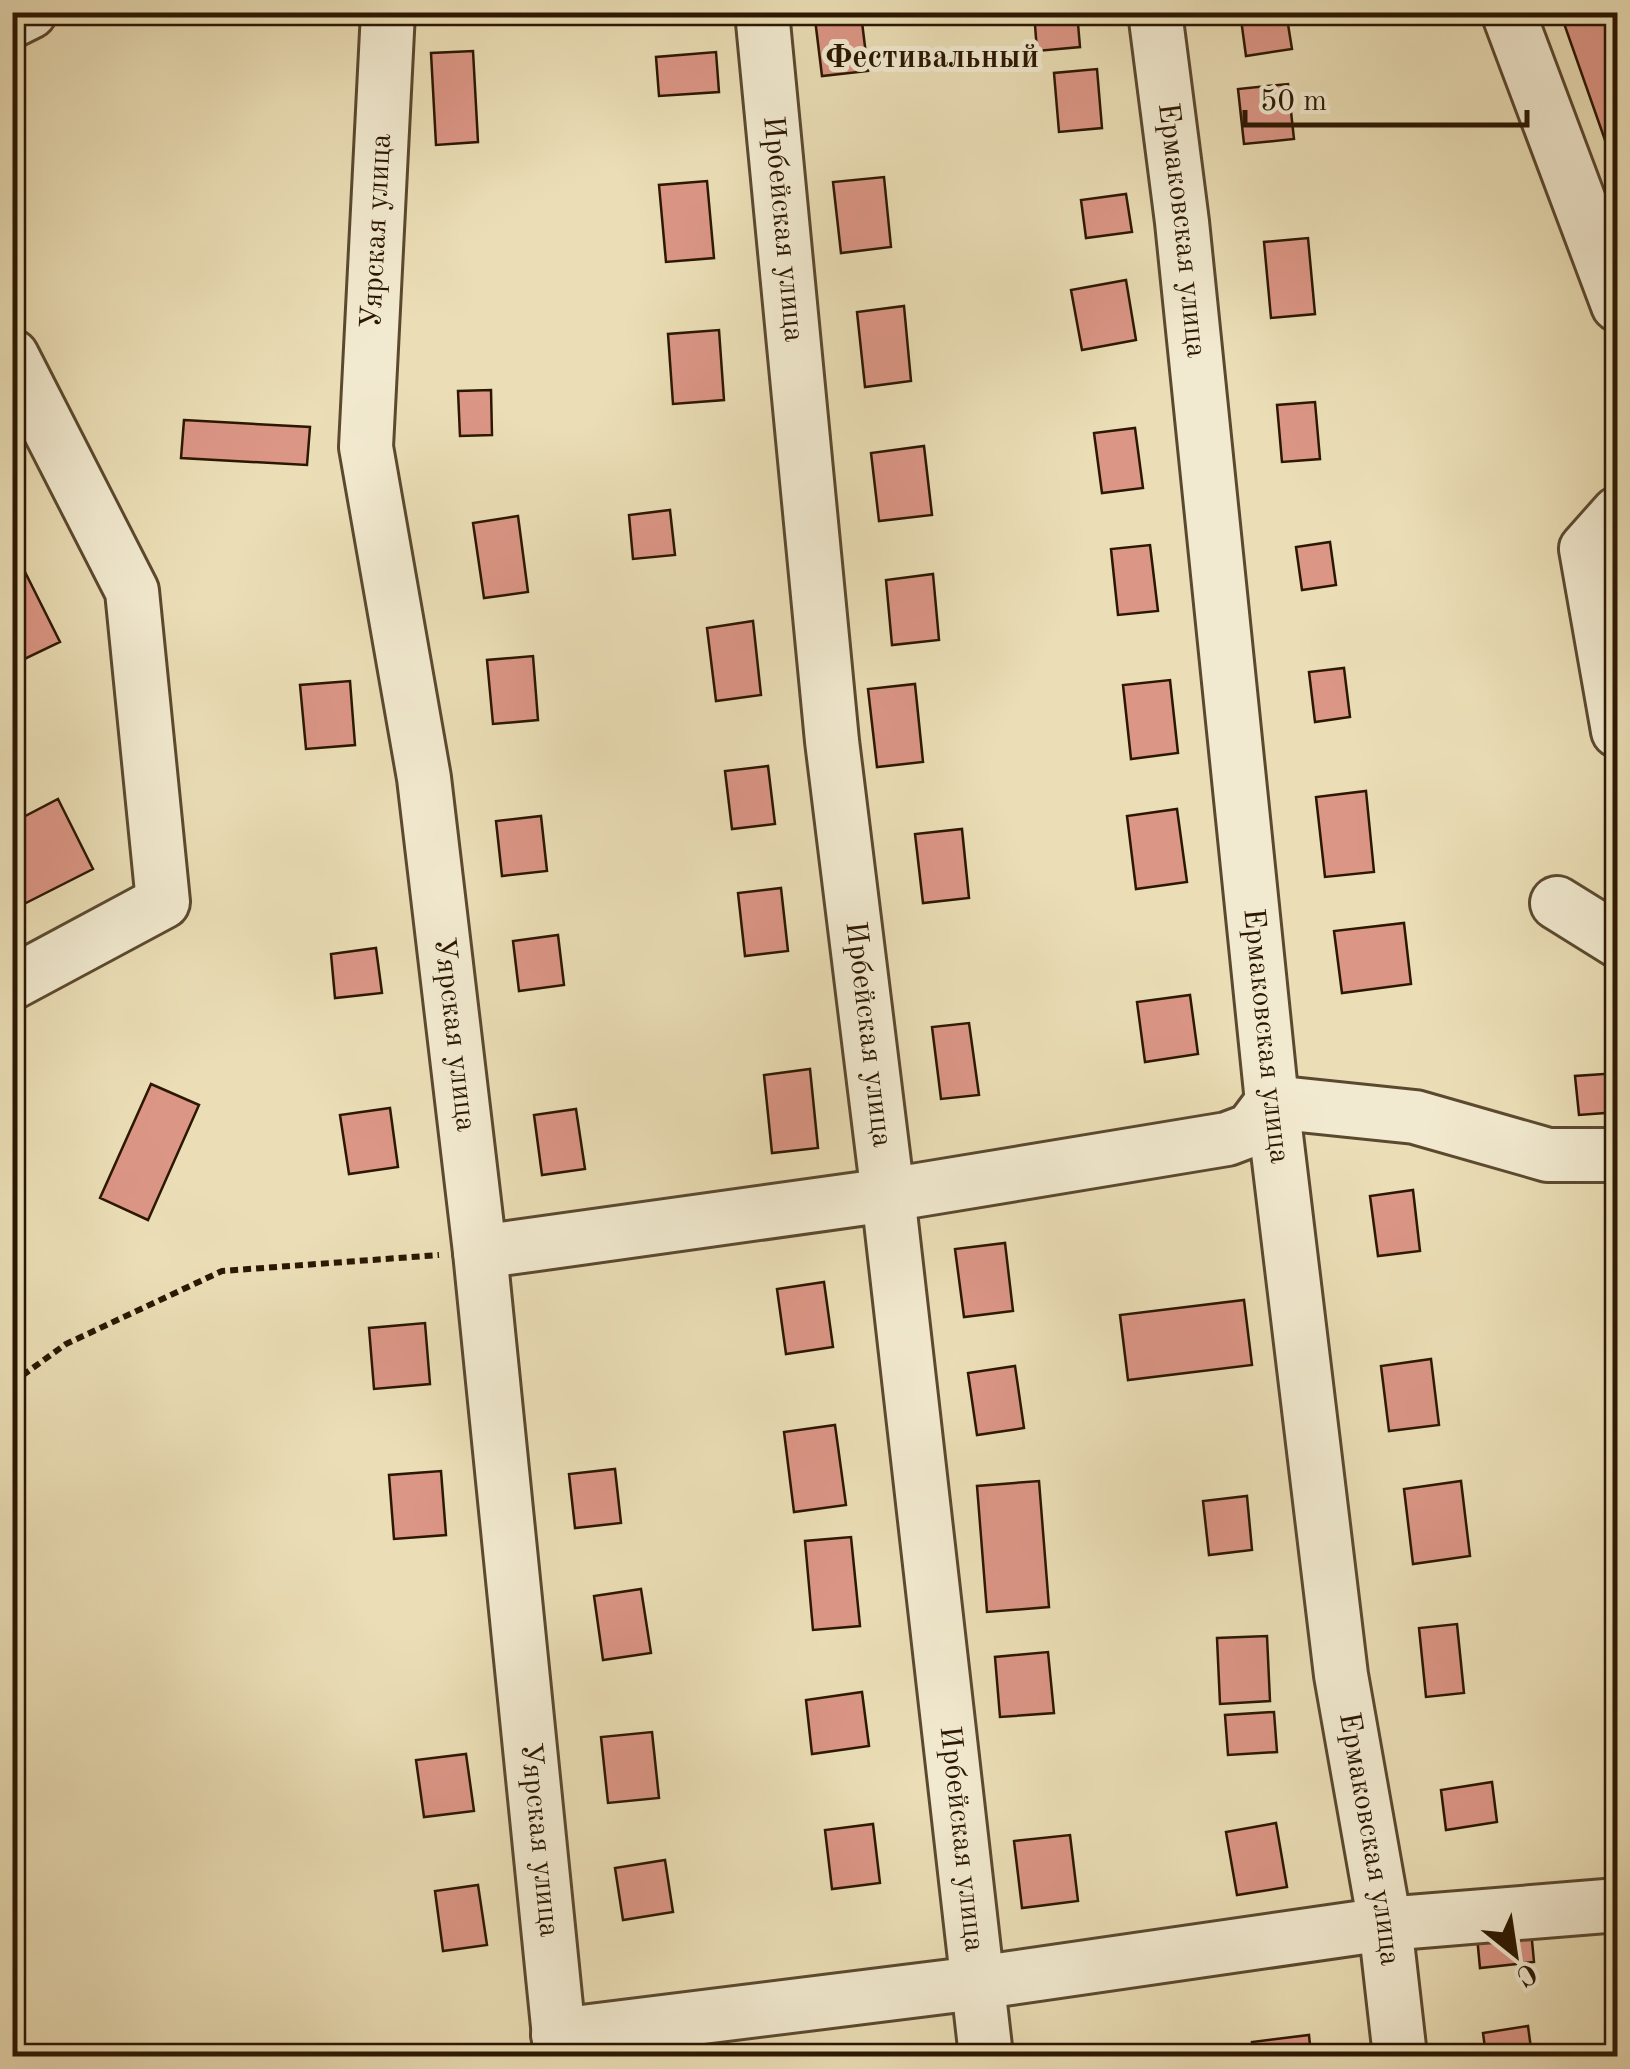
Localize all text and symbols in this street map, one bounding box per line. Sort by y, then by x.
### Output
district label: Фестивальный [825,43,1039,75]
scale bar [1245,65,1528,127]
text: 50 m [1260,87,1327,117]
street label: Ермаковская улица [1152,101,1211,360]
street label: Ирбейская улица [757,114,809,344]
street label: Уярская улица [357,133,397,329]
street label: Ермаковская улица [1237,907,1294,1165]
street label: Ирбейская улица [839,920,897,1149]
street label: Уярская улица [428,936,481,1133]
street label: Ермаковская улица [1333,1710,1405,1968]
street label: Ирбейская улица [934,1724,989,1954]
street label: Уярская улица [515,1742,564,1939]
north arrow [1465,1904,1565,2004]
text: С [1511,1956,1542,1991]

